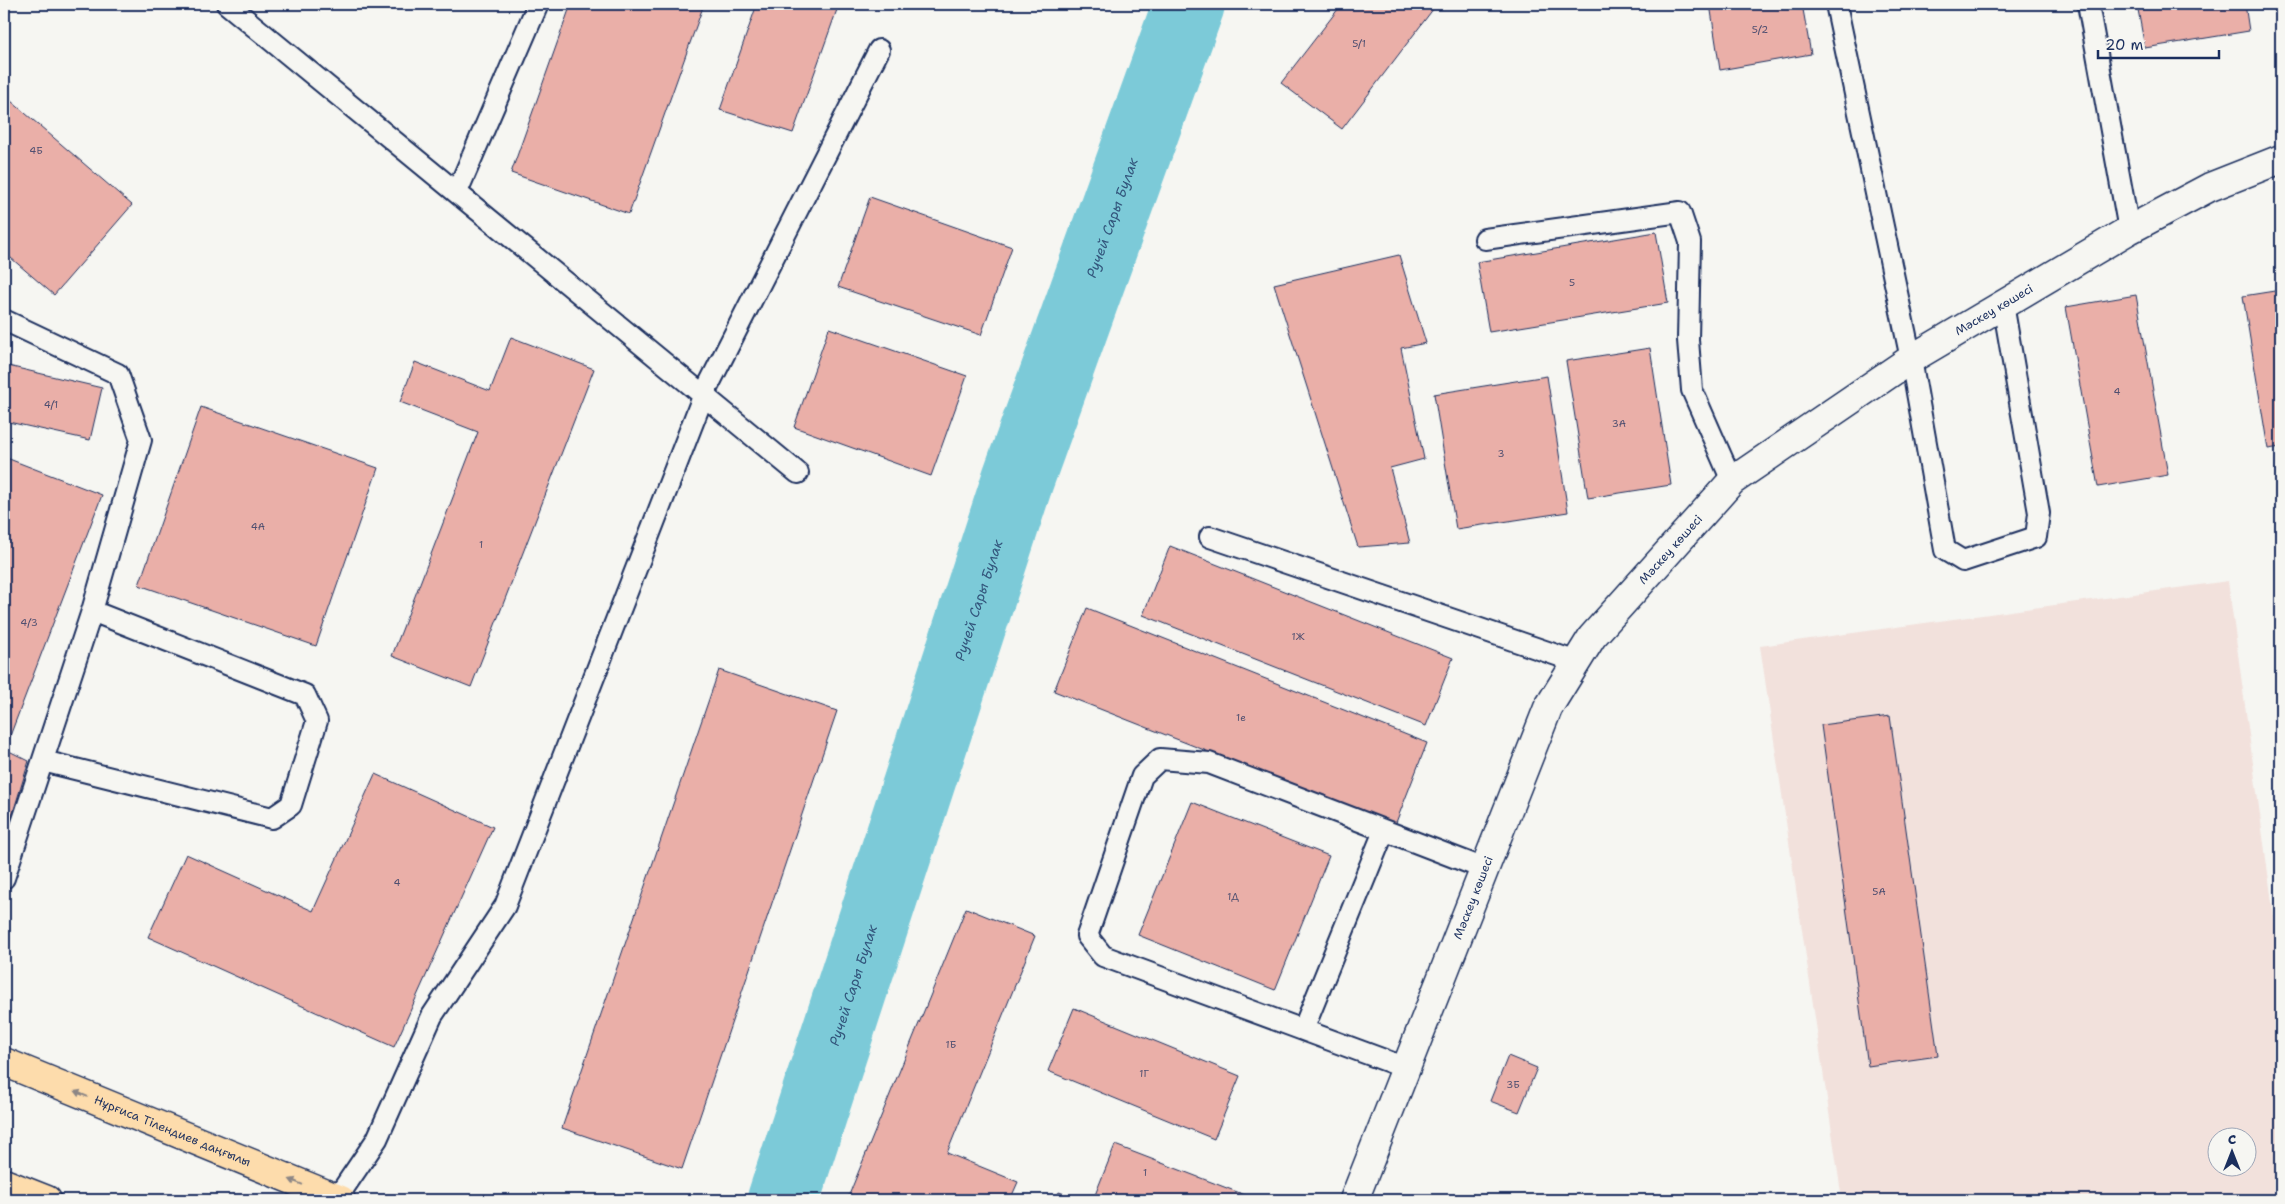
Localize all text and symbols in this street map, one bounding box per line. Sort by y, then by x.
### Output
house number: 5/2 [1752,23,1768,36]
scale bar [2098,28,2219,60]
text: 20 m [2105,35,2144,55]
house number: 5/1 [1352,37,1366,50]
house number: 4Б [29,144,43,157]
water label: Ручей Сары Булак [1082,155,1142,280]
house number: 5 [1569,276,1575,289]
street label: Мәскеу көшесі [1952,281,2036,339]
house number: 4 [2114,385,2121,398]
house number: 4/1 [44,398,58,411]
house number: 3А [1612,417,1626,430]
house number: 3 [1498,447,1505,460]
street label: Мәскеу көшесі [1635,511,1706,588]
house number: 4А [251,520,265,533]
water label: Ручей Сары Булак [950,537,1007,663]
house number: 1 [479,538,483,551]
house number: 4/3 [20,616,38,629]
house number: 1Ж [1292,630,1305,643]
house number: 1е [1236,711,1246,724]
street label: Мәскеу көшесі [1450,854,1497,942]
house number: 4 [394,876,401,889]
house number: 5А [1872,885,1886,898]
house number: 1Д [1227,890,1239,903]
water label: Ручей Сары Булак [825,922,881,1048]
house number: 1Б [946,1038,956,1051]
house number: 1Г [1139,1067,1149,1080]
house number: 3Б [1506,1078,1520,1091]
one-way arrow [74,1089,88,1097]
street label: Нұрғиса Тілендиев даңғылы [92,1092,253,1170]
north arrow [2208,1126,2258,1176]
text: С [2228,1130,2236,1148]
house number: 1 [1143,1166,1147,1179]
one-way arrow [289,1177,303,1185]

